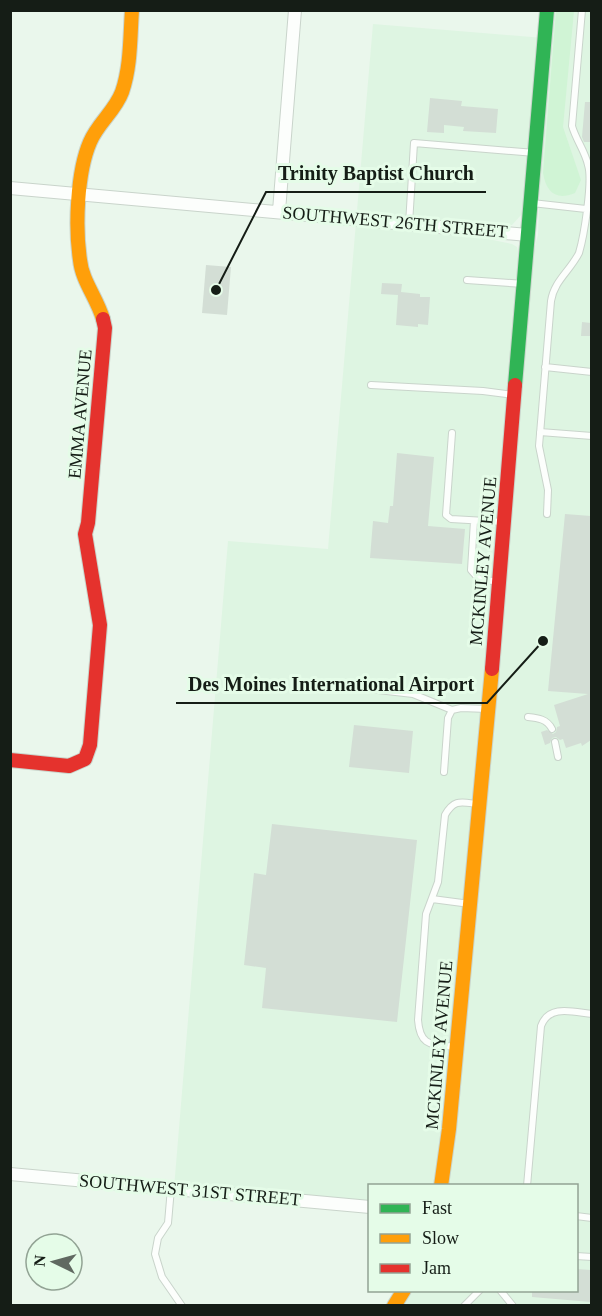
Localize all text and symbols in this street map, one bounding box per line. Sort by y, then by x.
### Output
callout: Trinity Baptist Church [266,154,486,192]
text: Trinity Baptist Church [278,162,474,185]
street label: SOUTHWEST 26TH STREET [282,202,508,242]
street label: EMMA AVENUE [64,348,96,480]
street label: MCKINLEY AVENUE [466,476,500,646]
callout: Des Moines International Airport [176,665,487,703]
text: Des Moines International Airport [188,673,474,696]
street label: MCKINLEY AVENUE [422,960,456,1130]
street label: SOUTHWEST 31ST STREET [78,1170,302,1210]
legend [368,1184,578,1292]
text: Fast [422,1198,452,1218]
text: Slow [422,1228,459,1248]
north arrow [24,1232,84,1292]
text: N [31,1254,49,1267]
text: Jam [422,1258,451,1278]

